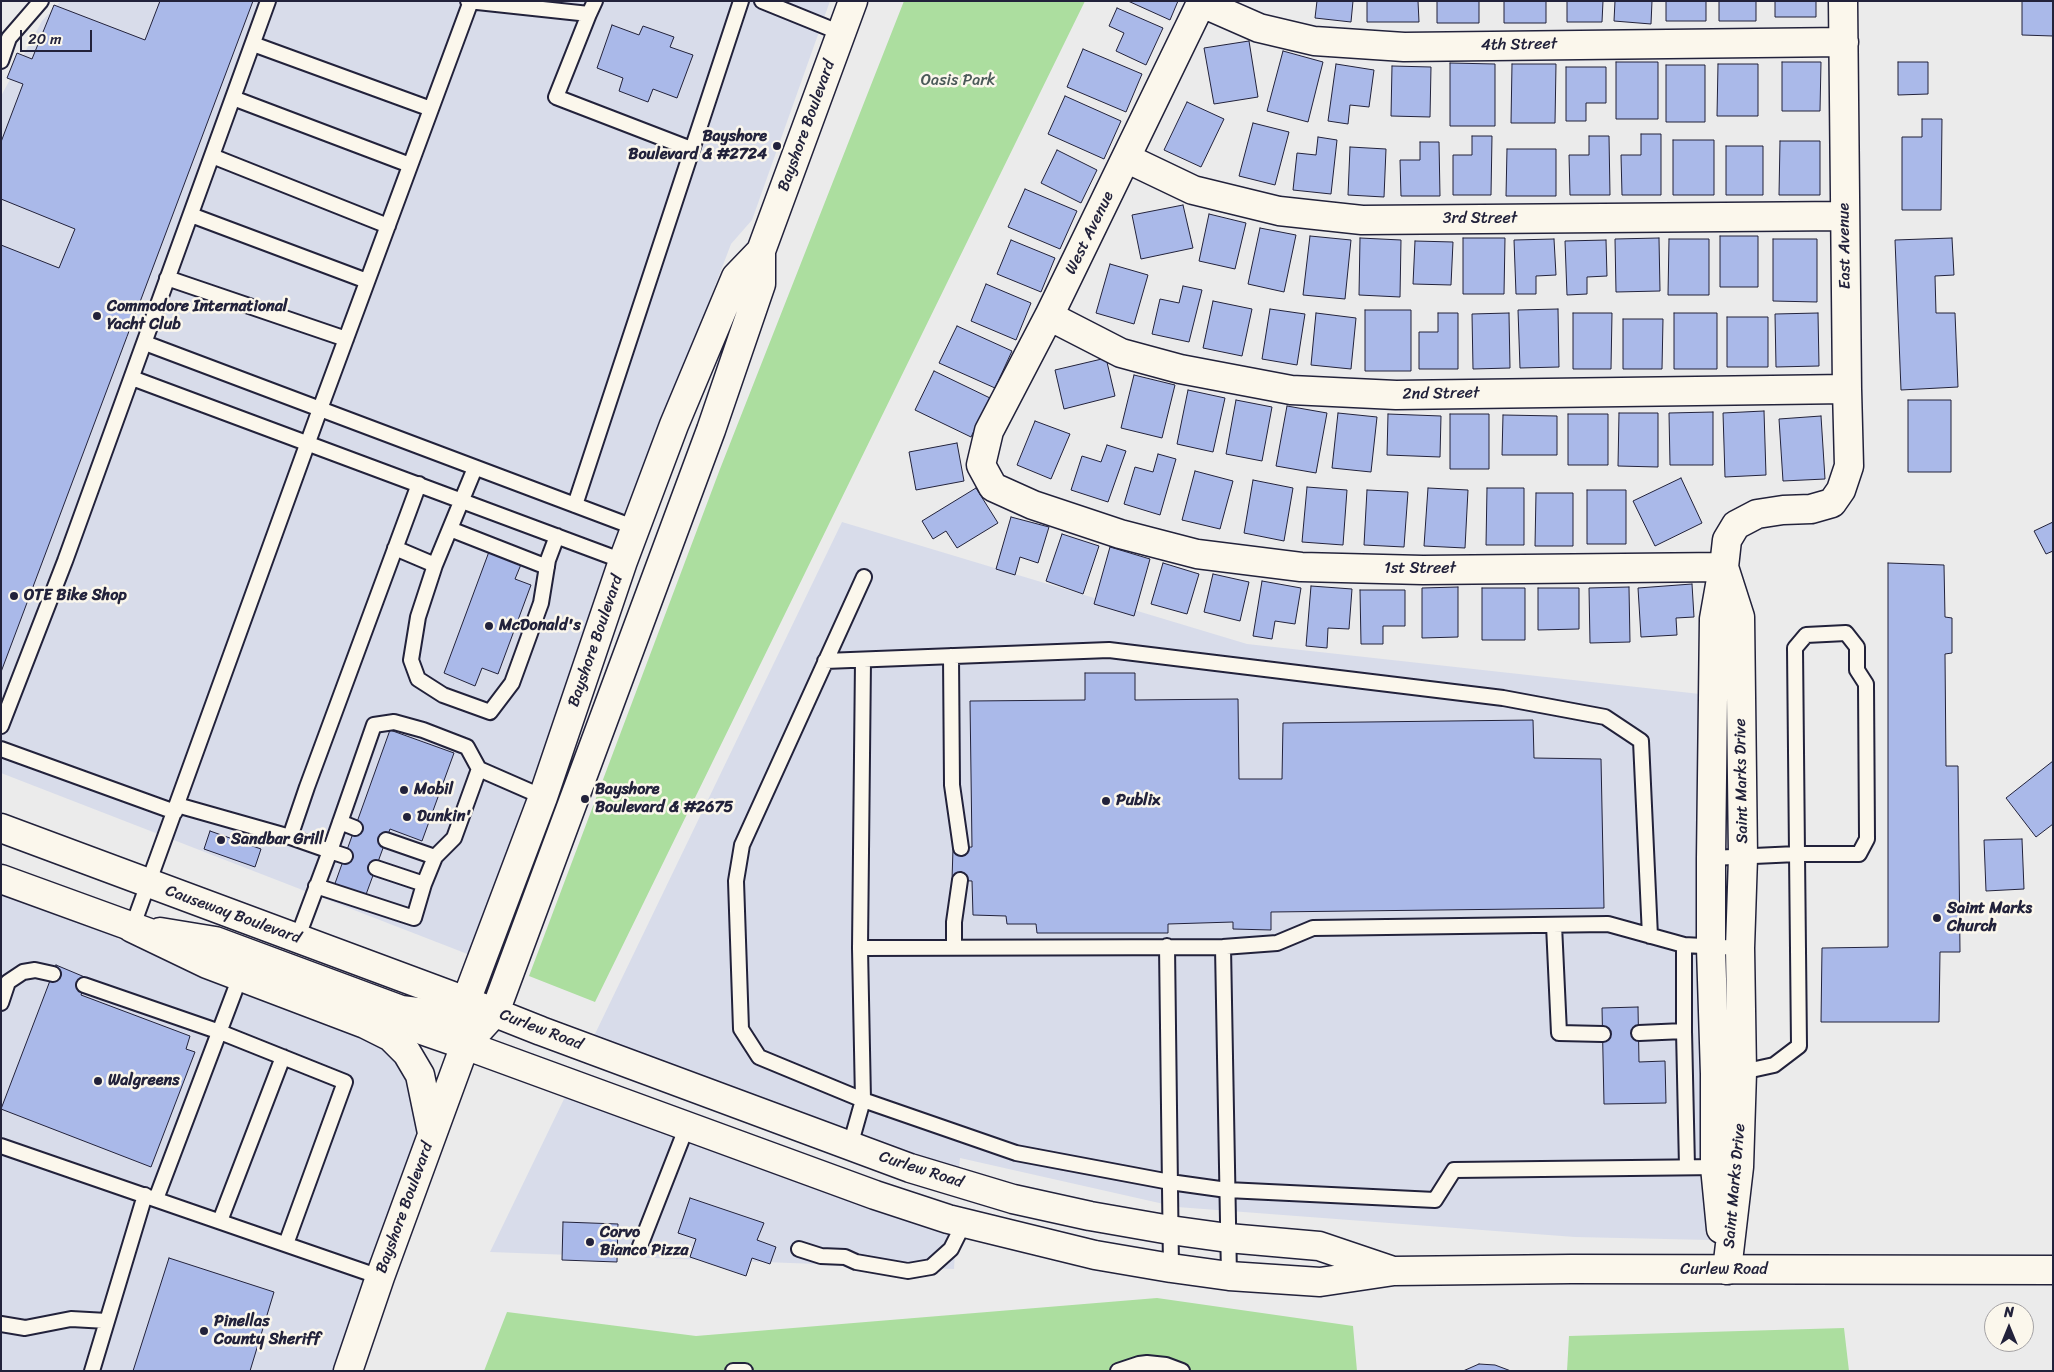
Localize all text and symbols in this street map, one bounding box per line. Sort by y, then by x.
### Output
scale bar [22,20,95,52]
text: 20 m [28,26,62,52]
street label: 4th Street [1481,35,1557,55]
street label: Bayshore Boulevard [774,58,840,194]
park label: Oasis Park [921,71,995,91]
place label: Bayshore Boulevard & #2724 [628,127,767,165]
marker: Bayshore Boulevard & #2724 [771,140,783,152]
street label: West Avenue [1062,188,1118,278]
street label: East Avenue [1835,203,1855,289]
street label: 3rd Street [1443,209,1517,229]
place label: Commodore International Yacht Club [107,297,287,335]
marker: Commodore International Yacht Club [91,310,103,322]
street label: 2nd Street [1402,384,1480,404]
street label: 1st Street [1384,559,1456,579]
street label: Bayshore Boulevard [564,573,628,709]
place label: OTE Bike Shop [24,586,127,606]
marker: OTE Bike Shop [8,590,20,602]
place label: McDonald's [499,616,581,636]
marker: McDonald's [483,620,495,632]
street label: Saint Marks Drive [1731,718,1753,844]
place label: Mobil [414,780,453,800]
place label: Bayshore Boulevard & #2675 [595,780,733,818]
marker: Mobil [398,784,410,796]
place label: Publix [1116,791,1160,811]
marker: Bayshore Boulevard & #2675 [579,793,591,805]
marker: Publix [1100,795,1112,807]
place label: Dunkin' [417,807,471,827]
marker: Dunkin' [401,811,413,823]
place label: Sandbar Grill [231,830,323,850]
marker: Sandbar Grill [215,834,227,846]
street label: Causeway Boulevard [163,882,303,948]
place label: Saint Marks Church [1947,899,2032,937]
marker: Saint Marks Church [1931,912,1943,924]
street label: Curlew Road [497,1005,585,1055]
place label: Walgreens [108,1071,179,1091]
marker: Walgreens [92,1075,104,1087]
street label: Saint Marks Drive [1720,1123,1750,1249]
street label: Bayshore Boulevard [372,1140,438,1276]
street label: Curlew Road [876,1147,966,1193]
place label: Corvo Bianco Pizza [600,1223,689,1261]
marker: Corvo Bianco Pizza [584,1236,596,1248]
street label: Curlew Road [1680,1260,1768,1280]
text: N [2004,1300,2014,1325]
north arrow [1984,1302,2034,1352]
place label: Pinellas County Sheriff [214,1312,320,1350]
marker: Pinellas County Sheriff [198,1325,210,1337]

